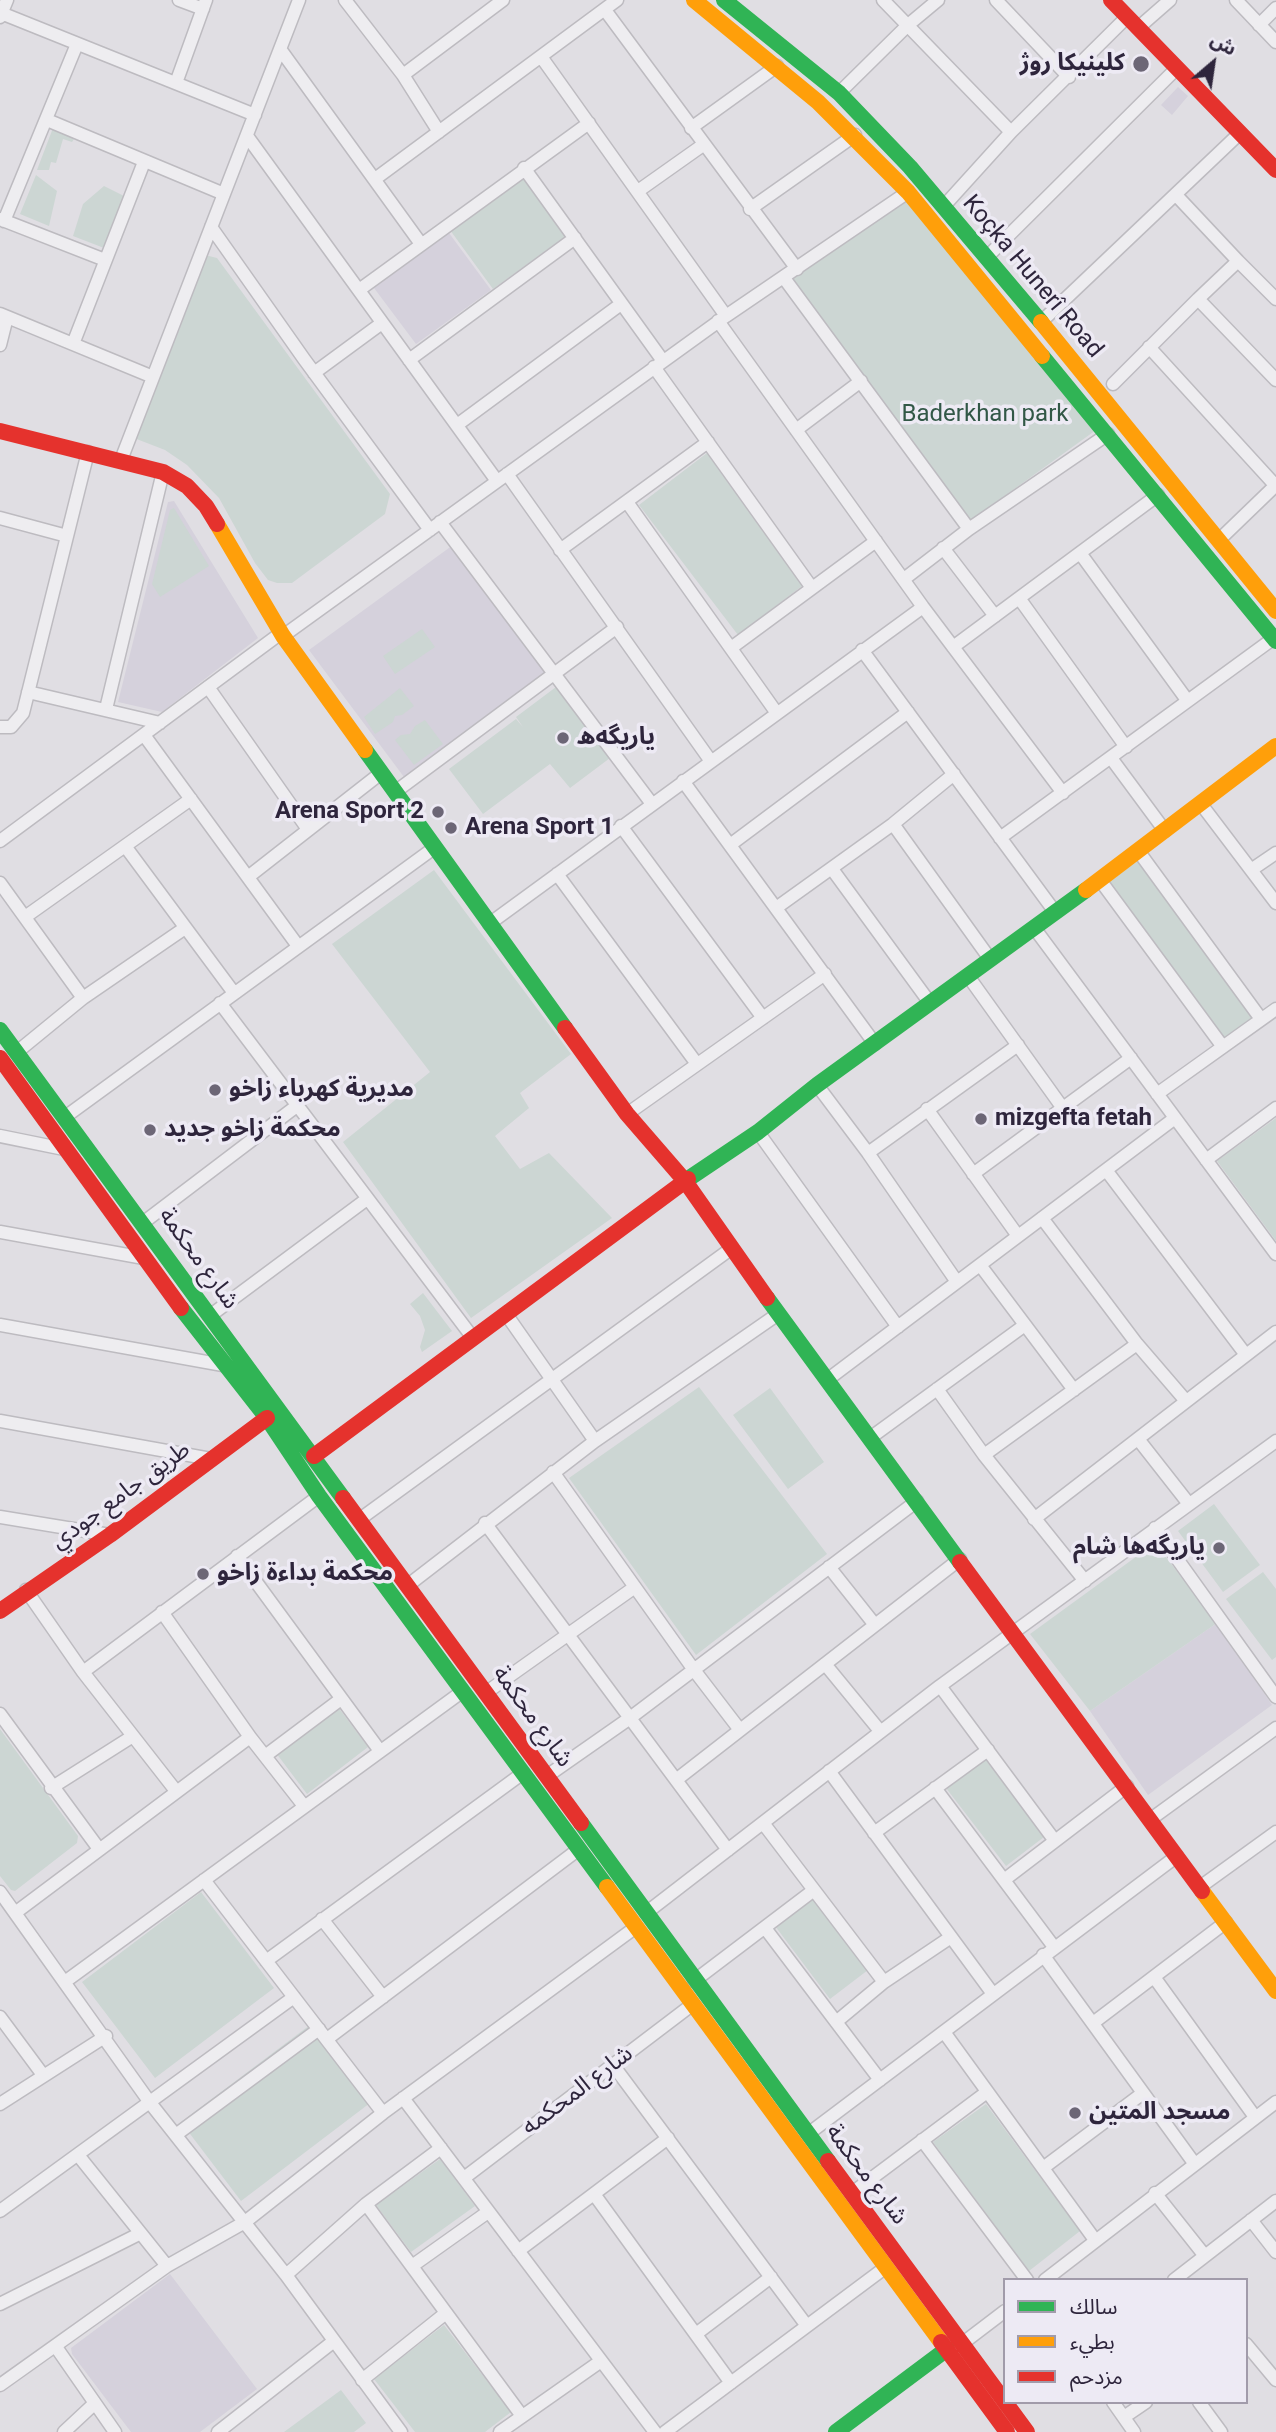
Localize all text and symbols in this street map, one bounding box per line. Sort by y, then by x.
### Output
north arrow [1178,28,1248,98]
text: ش [1206,28,1240,61]
place label: كلينيكا روژ [1020,50,1125,78]
marker: كلينيكا روژ [1131,54,1151,74]
street label: Koçka Hunerî Road [956,190,1108,364]
park label: Baderkhan park [902,401,1068,429]
place label: یاریگه‌ه [577,724,655,752]
marker: یاریگه‌ه [555,730,571,746]
place label: Arena Sport 2 [275,798,424,826]
marker: Arena Sport 2 [430,804,446,820]
place label: Arena Sport 1 [465,814,614,842]
marker: Arena Sport 1 [443,820,459,836]
place label: مديرية كهرباء زاخو [229,1076,414,1104]
marker: مديرية كهرباء زاخو [207,1082,223,1098]
place label: mizgefta fetah [995,1105,1152,1133]
marker: mizgefta fetah [973,1111,989,1127]
place label: محكمة زاخو جديد [164,1116,341,1144]
marker: محكمة زاخو جديد [142,1122,158,1138]
street label: شارع محكمة [152,1203,244,1315]
street label: طريق جامع جودي [46,1436,196,1556]
place label: ياريگه‌ها شام [1073,1534,1205,1562]
marker: ياريگه‌ها شام [1211,1540,1227,1556]
place label: محكمة بداءة زاخو [217,1560,393,1588]
marker: محكمة بداءة زاخو [195,1566,211,1582]
street label: شارع محكمة [486,1661,578,1773]
street label: شارع المحكمه [517,2040,639,2142]
place label: مسجد المتين [1089,2099,1230,2127]
marker: مسجد المتين [1067,2105,1083,2121]
street label: شارع محكمة [819,2119,913,2231]
legend [1003,2278,1248,2404]
text: سالك [1070,2295,1117,2319]
text: بطيء [1070,2330,1115,2354]
text: مزدحم [1070,2365,1123,2389]

